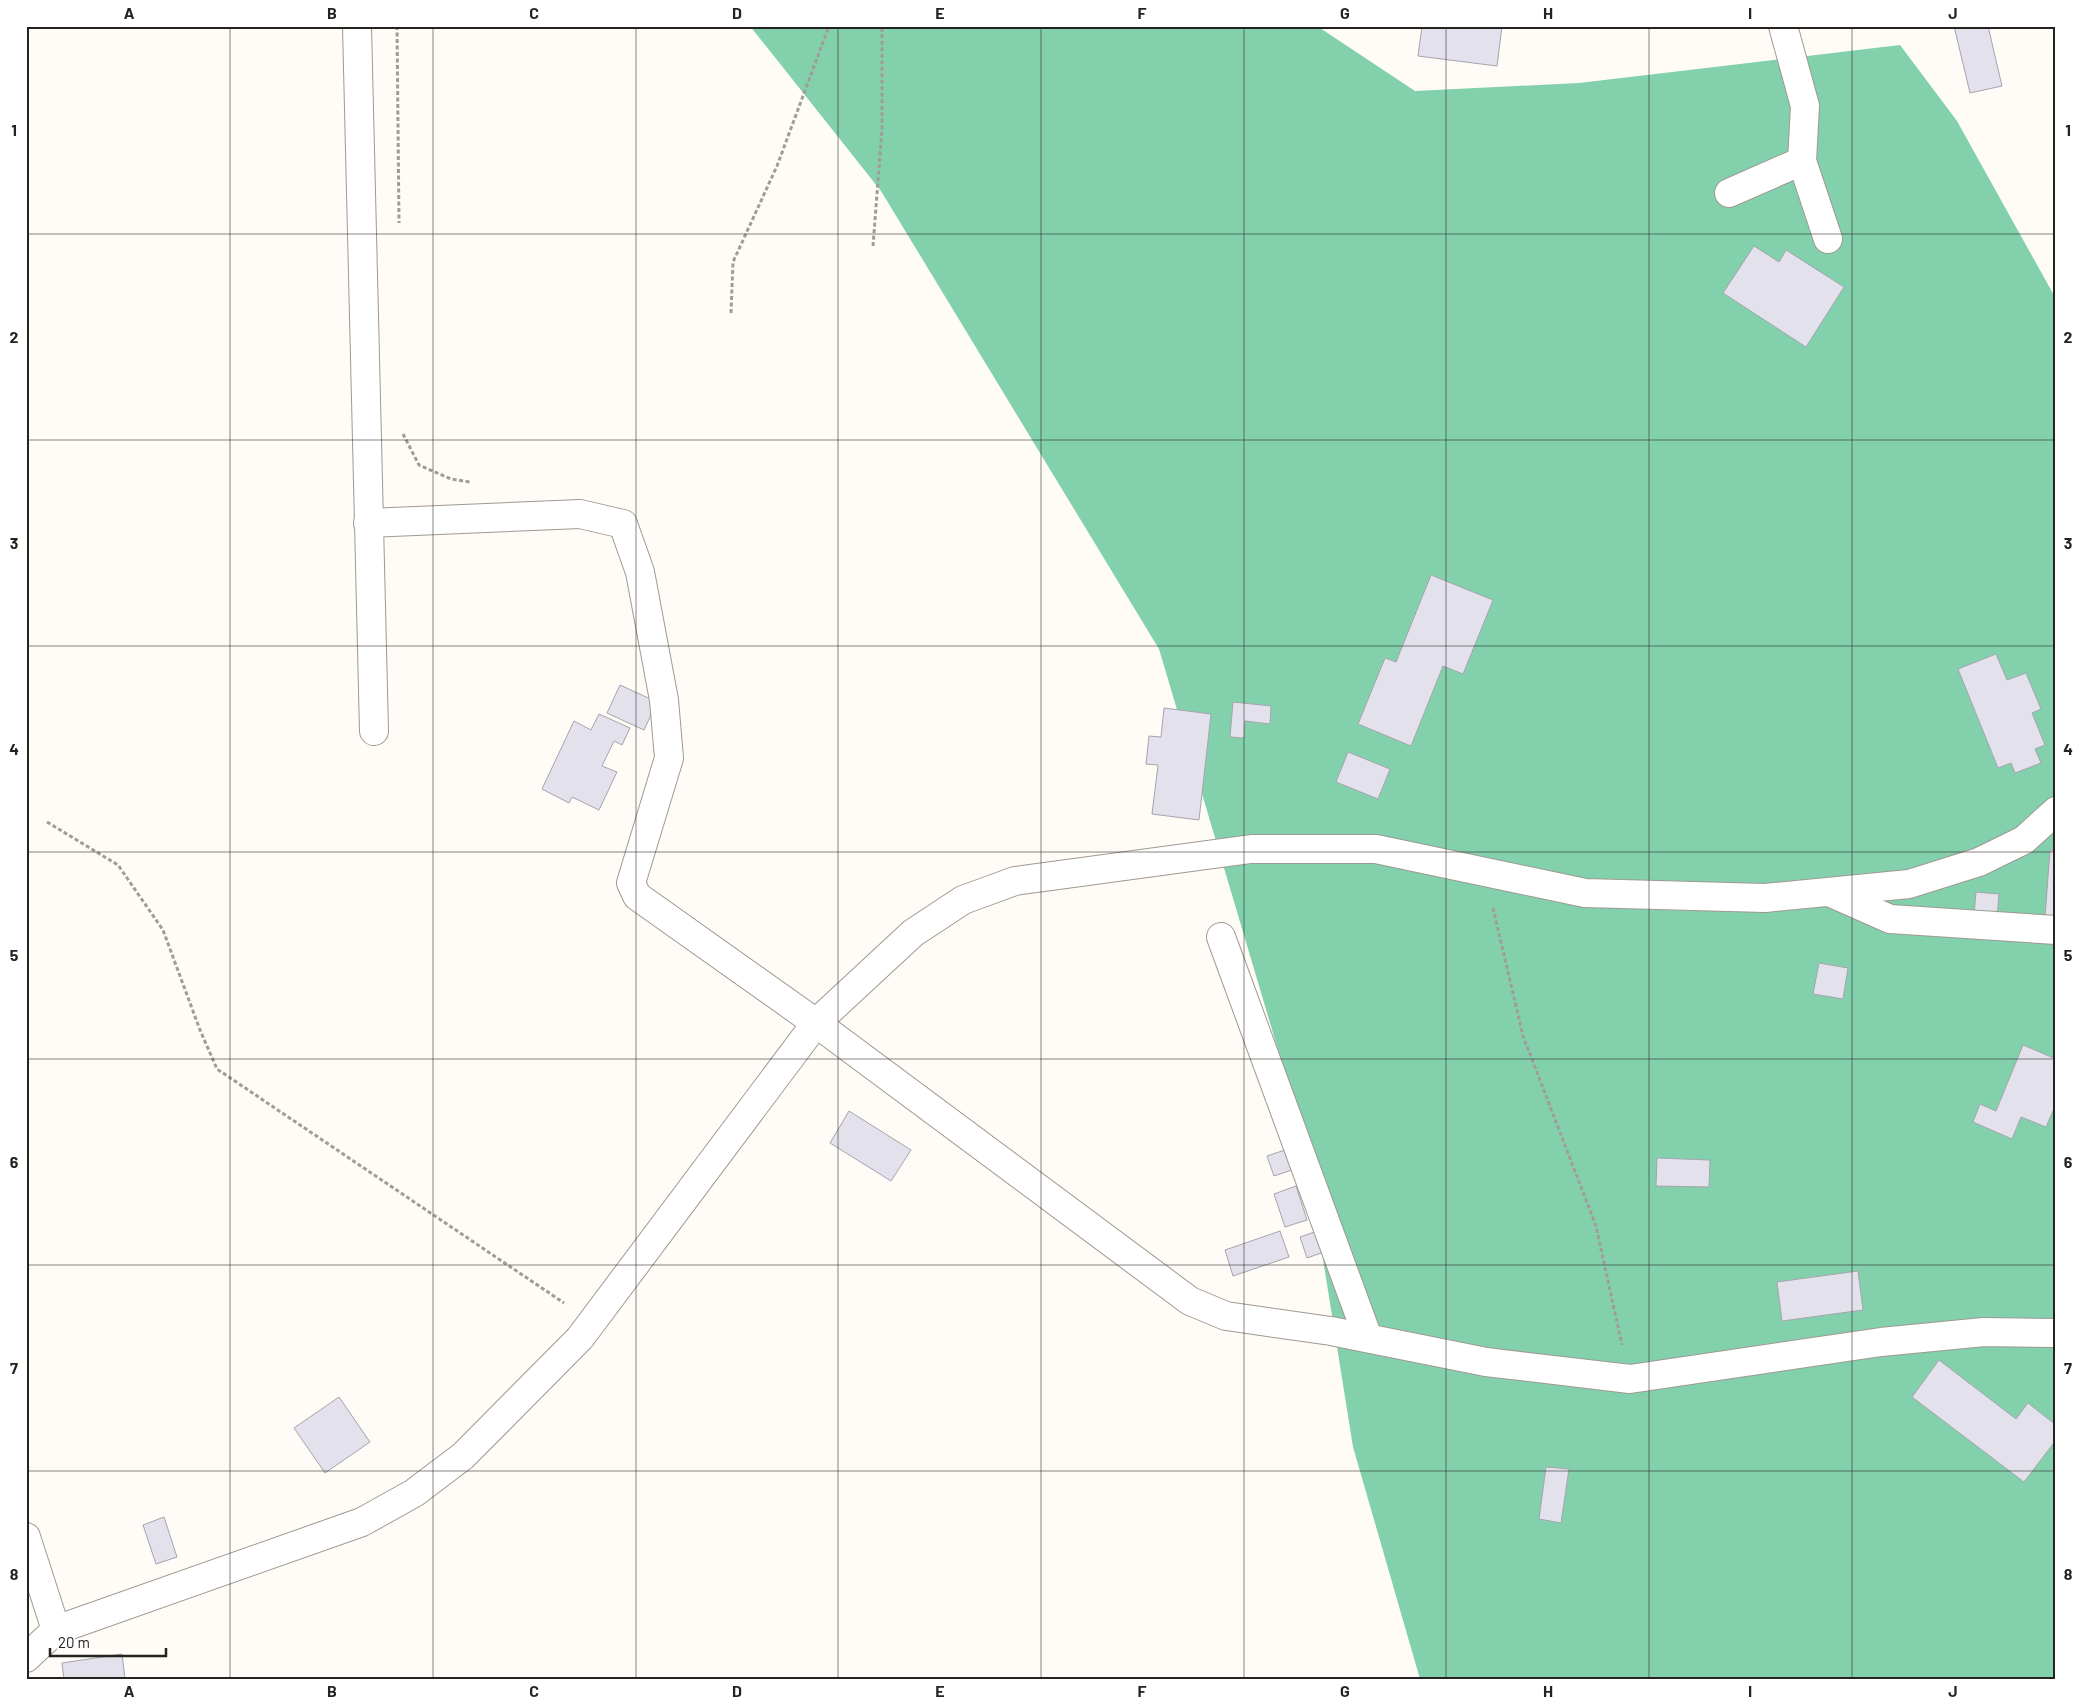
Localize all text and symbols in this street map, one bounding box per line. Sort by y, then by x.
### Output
text: A [124,3,135,22]
text: B [327,3,337,22]
text: C [529,3,539,22]
text: D [732,3,742,22]
text: E [935,3,945,22]
text: F [1138,3,1147,22]
text: G [1340,3,1350,22]
text: H [1543,3,1553,22]
text: I [1748,3,1752,22]
text: J [1948,3,1958,22]
text: 1 [11,120,17,139]
text: 1 [2065,120,2071,139]
text: 2 [10,327,19,346]
text: 2 [2064,327,2073,346]
text: 3 [10,533,18,552]
text: 3 [2064,533,2072,552]
text: 4 [9,739,19,758]
text: 4 [2063,739,2073,758]
text: 5 [10,945,19,964]
text: 5 [2064,945,2073,964]
text: 6 [10,1152,19,1171]
text: 6 [2064,1152,2073,1171]
text: 7 [10,1358,18,1377]
text: 7 [2064,1358,2072,1377]
text: 8 [10,1564,19,1583]
text: 8 [2064,1564,2073,1583]
scale bar [50,1625,166,1657]
text: 20 m [58,1633,90,1651]
text: A [124,1681,135,1700]
text: B [327,1681,337,1700]
text: C [529,1681,539,1700]
text: D [732,1681,742,1700]
text: E [935,1681,945,1700]
text: F [1138,1681,1147,1700]
text: G [1340,1681,1350,1700]
text: H [1543,1681,1553,1700]
text: I [1748,1681,1752,1700]
text: J [1948,1681,1958,1700]

